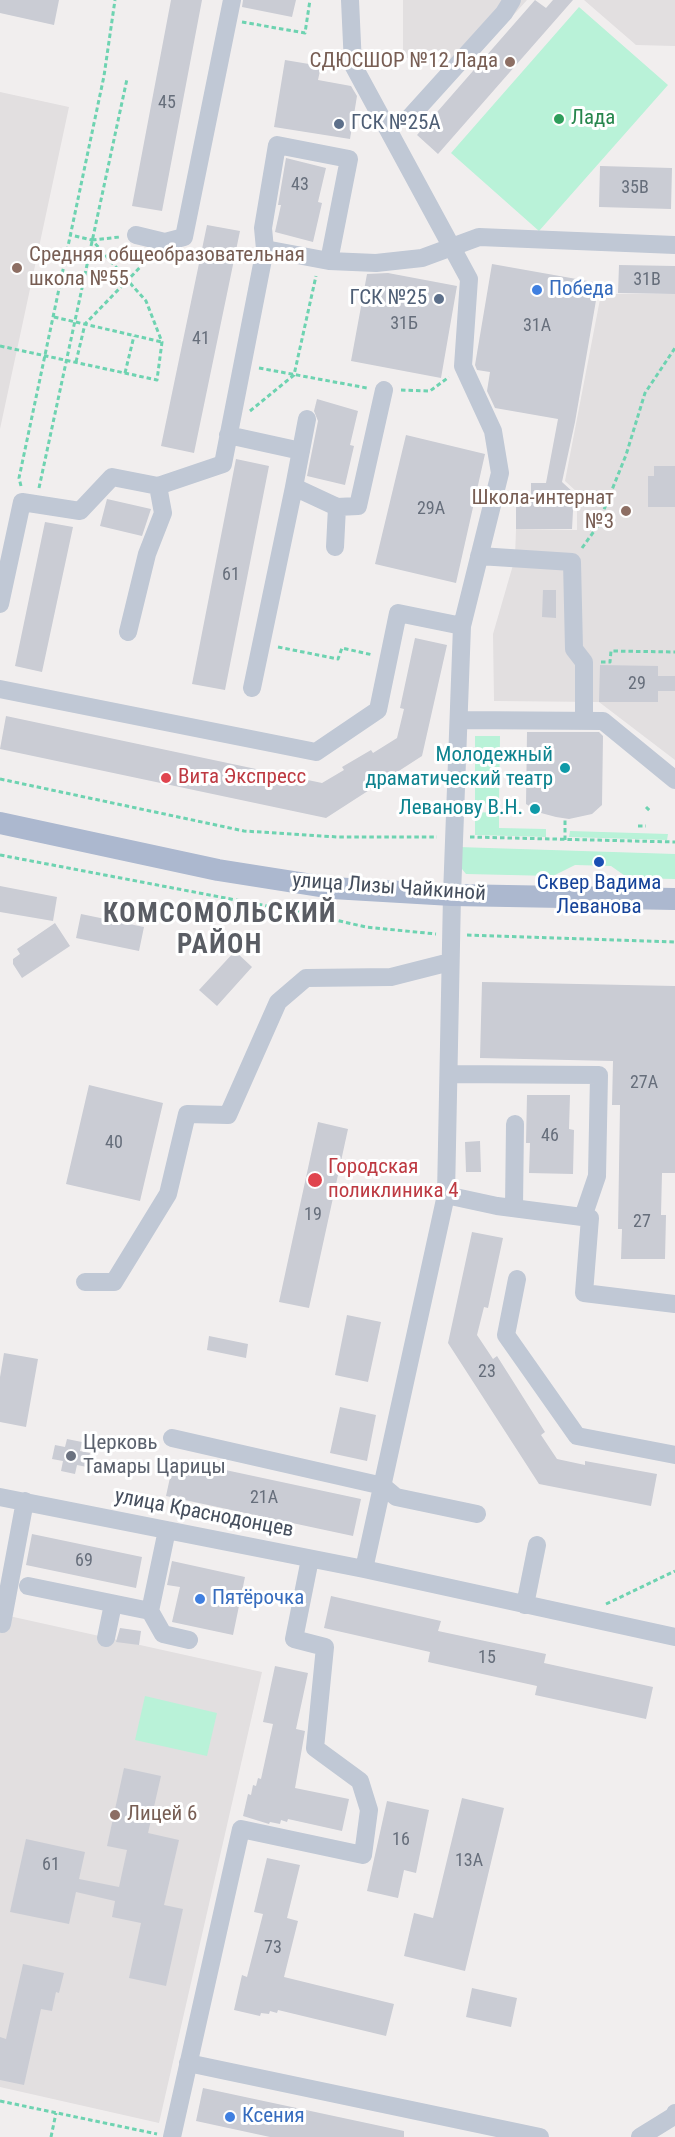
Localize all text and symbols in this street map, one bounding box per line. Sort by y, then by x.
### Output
place label: СДЮСШОР №12 Лада [310,49,498,75]
marker: СДЮСШОР №12 Лада [503,55,517,69]
house number: 45 [158,92,176,114]
place label: Лада [571,106,615,132]
place label: ГСК №25А [351,111,441,137]
marker: Лада [552,112,566,126]
marker: ГСК №25А [332,117,346,131]
house number: 43 [291,174,309,196]
house number: 35В [621,177,649,199]
place label: Средняя общеобразовательная школа №55 [29,243,305,293]
marker: Средняя общеобразовательная школа №55 [10,261,24,275]
house number: 31В [633,269,661,291]
place label: Победа [549,277,614,303]
marker: Победа [530,283,544,297]
place label: ГСК №25 [350,286,427,312]
marker: ГСК №25 [432,292,446,306]
house number: 31Б [390,313,418,335]
house number: 31А [523,315,551,337]
house number: 41 [192,328,210,350]
place label: Школа-интернат №3 [471,486,614,536]
house number: 29А [417,498,445,520]
marker: Школа-интернат №3 [619,504,633,518]
house number: 61 [222,564,240,586]
house number: 29 [628,673,646,695]
place label: Молодежный драматический театр [365,743,553,793]
marker: Молодежный драматический театр [558,761,572,775]
place label: Вита Экспресс [178,765,306,791]
marker: Вита Экспресс [159,771,173,785]
place label: Леванову В.Н. [399,796,523,822]
marker: Леванову В.Н. [528,802,542,816]
marker: Сквер Вадима Леванова [592,855,606,869]
street label: улица Лизы Чайкиной [291,869,487,907]
place label: Сквер Вадима Леванова [537,871,661,921]
district label: КОМСОМОЛЬСКИЙ РАЙОН [103,899,337,962]
house number: 27А [630,1072,658,1094]
house number: 46 [541,1125,559,1147]
house number: 40 [105,1132,123,1154]
place label: Городская поликлиника 4 [328,1155,459,1205]
marker: Городская поликлиника 4 [306,1171,324,1189]
house number: 19 [304,1204,322,1226]
house number: 27 [633,1211,651,1233]
house number: 23 [478,1361,496,1383]
place label: Церковь Тамары Царицы [83,1431,226,1481]
marker: Церковь Тамары Царицы [64,1449,78,1463]
street label: улица Краснодонцев [112,1484,296,1544]
house number: 21А [250,1487,278,1509]
house number: 69 [75,1550,93,1572]
place label: Пятёрочка [212,1586,304,1612]
marker: Пятёрочка [193,1592,207,1606]
house number: 15 [478,1647,496,1669]
place label: Лицей 6 [127,1802,197,1828]
marker: Лицей 6 [108,1808,122,1822]
house number: 16 [392,1829,410,1851]
house number: 13А [455,1850,483,1872]
house number: 61 [42,1854,60,1876]
house number: 73 [264,1937,282,1959]
place label: Ксения [242,2104,305,2130]
marker: Ксения [223,2110,237,2124]

